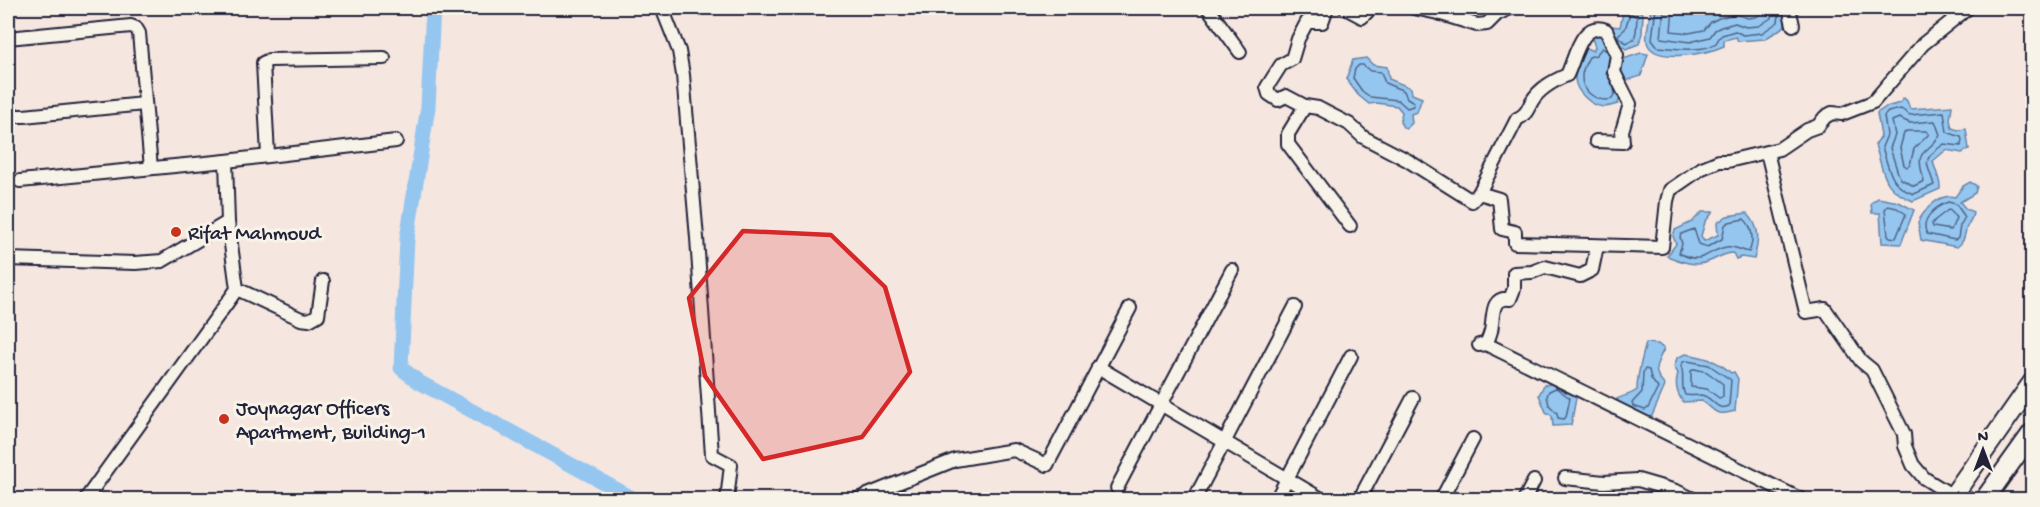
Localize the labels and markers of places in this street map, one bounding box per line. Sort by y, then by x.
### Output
place label: Rifat Mahmoud [188,223,322,248]
marker: Rifat Mahmoud [169,225,183,239]
place label: Joynagar Officers Apartment, Building-1 [236,398,426,447]
marker: Joynagar Officers Apartment, Building-1 [217,412,231,426]

